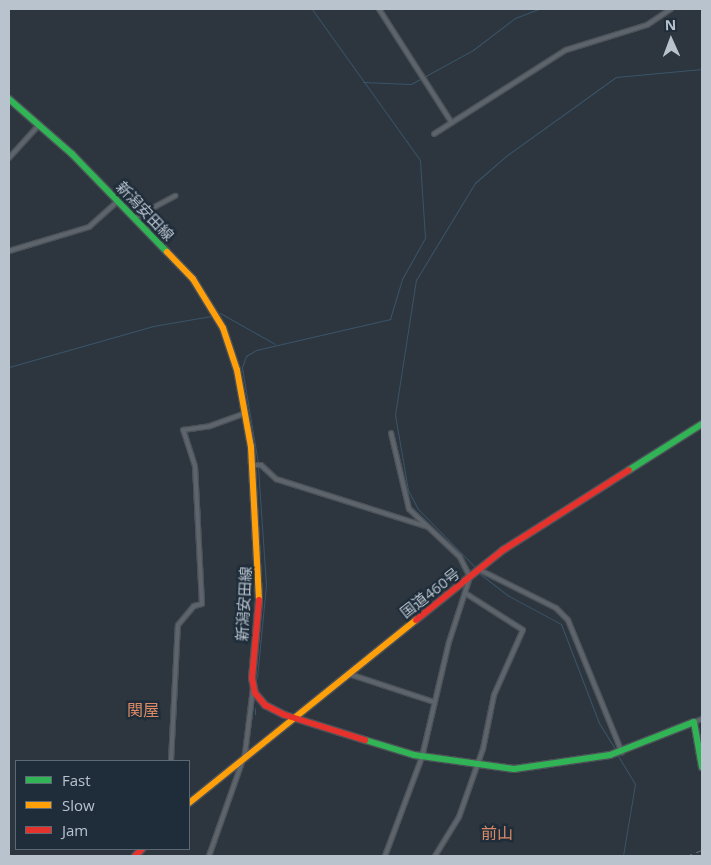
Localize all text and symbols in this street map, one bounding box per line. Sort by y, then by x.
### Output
north arrow [646,15,696,65]
text: N [664,15,676,34]
street label: 新潟安田線 [112,178,178,244]
street label: 国道460号 [397,564,463,622]
street label: 新潟安田線 [233,566,255,642]
district label: 関屋 [127,700,159,720]
legend [15,760,190,850]
text: Fast [62,770,91,790]
text: Slow [62,795,95,815]
text: Jam [62,820,88,840]
district label: 前山 [481,823,513,843]

